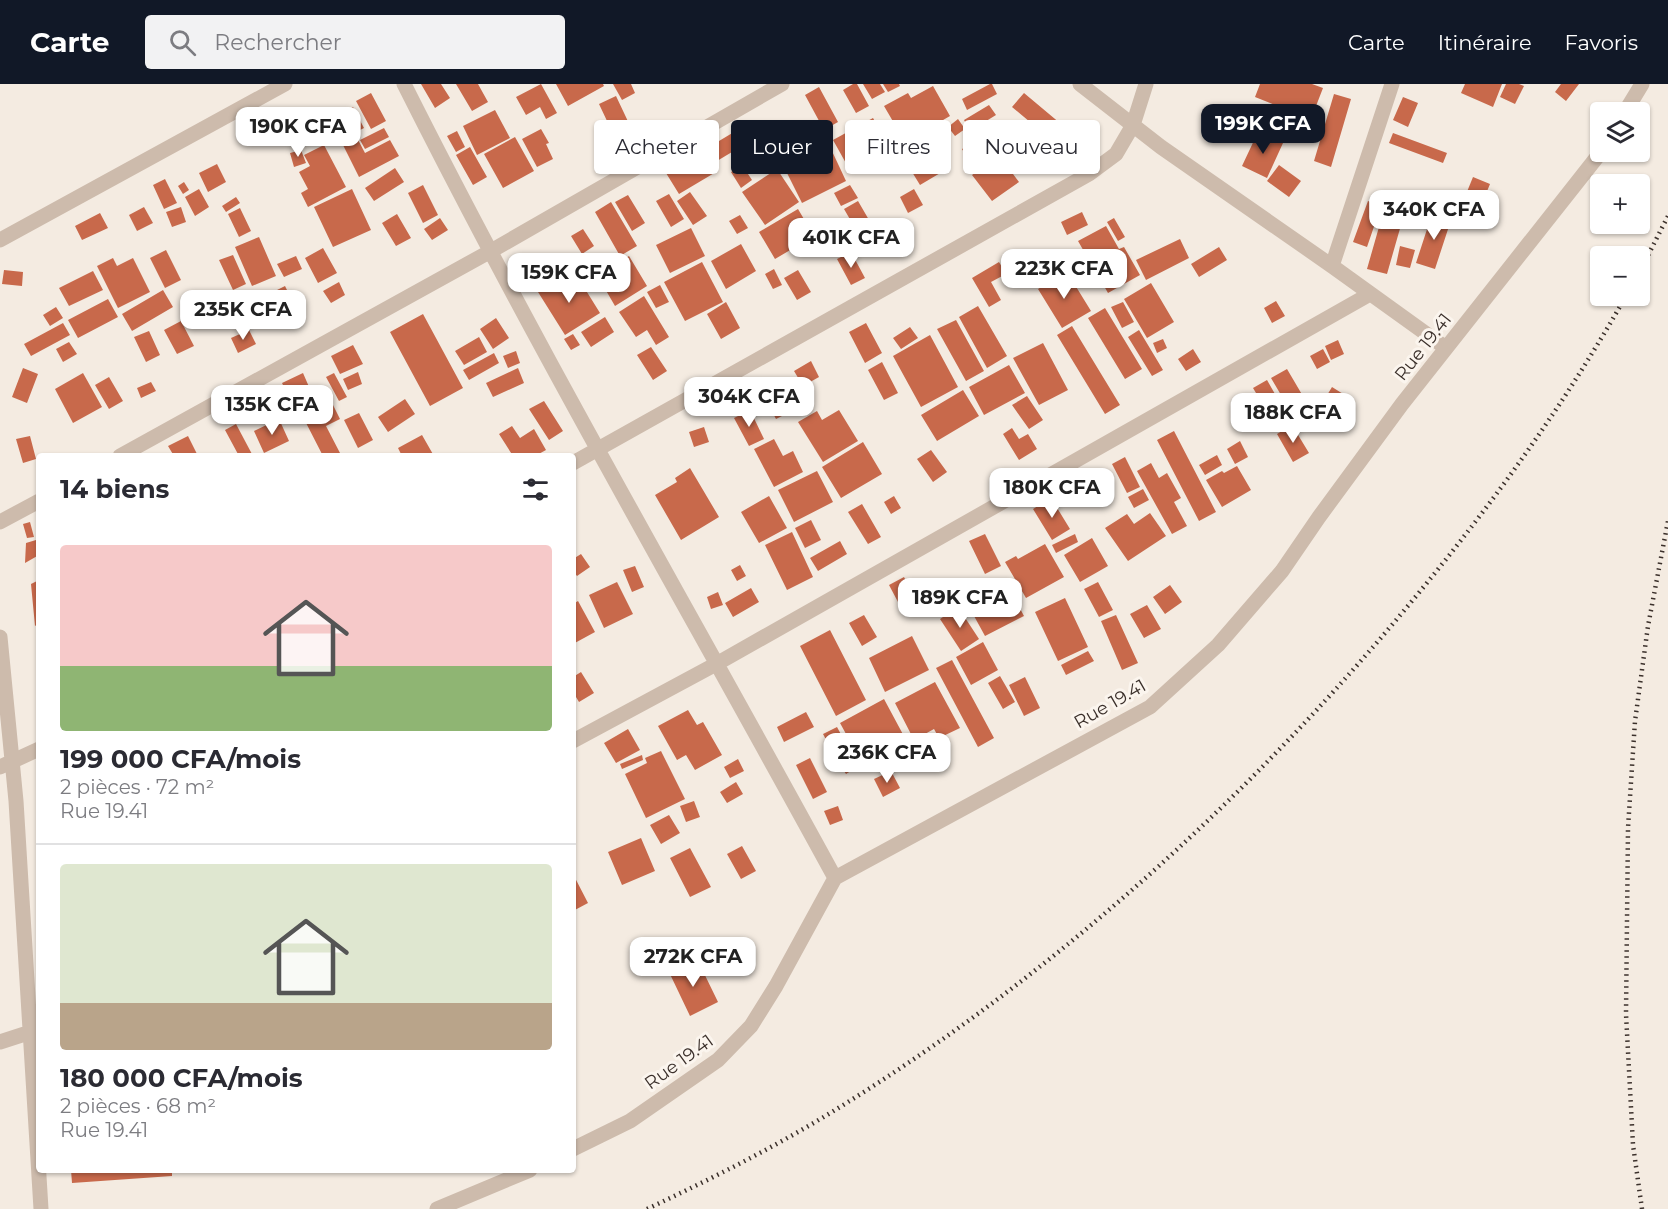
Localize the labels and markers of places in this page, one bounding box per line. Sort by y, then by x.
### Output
pin: 199K CFA [1201,104,1325,155]
pin: 190K CFA [236,107,360,158]
pin: 340K CFA [1372,190,1496,241]
pin: 401K CFA [789,218,913,269]
pin: 223K CFA [1002,249,1126,300]
pin: 159K CFA [507,253,631,304]
pin: 235K CFA [181,290,305,341]
pin: 304K CFA [687,377,811,428]
pin: 135K CFA [210,385,334,436]
pin: 188K CFA [1231,393,1355,444]
pin: 180K CFA [990,468,1114,519]
pin: 189K CFA [898,578,1022,629]
pin: 236K CFA [825,733,949,784]
pin: 272K CFA [631,937,755,988]

